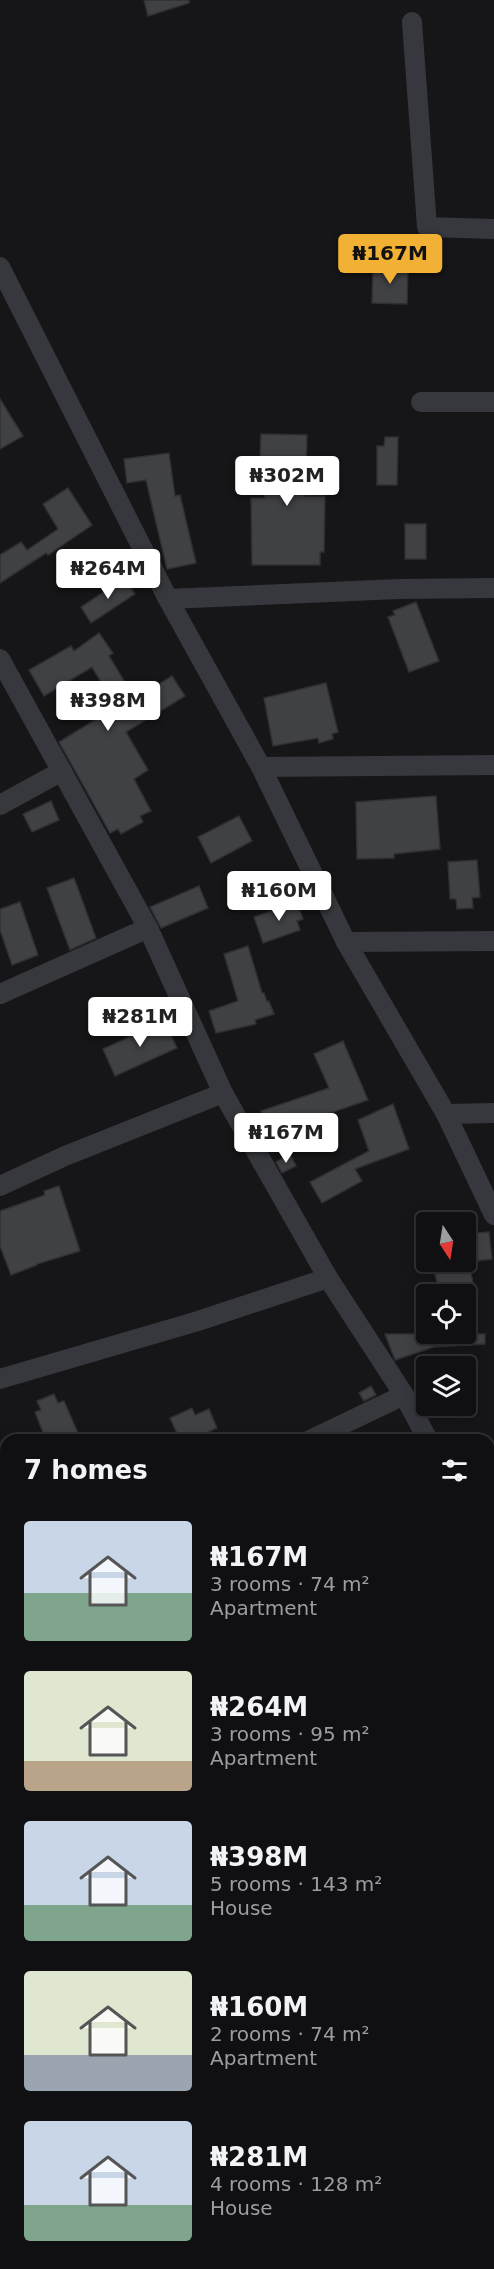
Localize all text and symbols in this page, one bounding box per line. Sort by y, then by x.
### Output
pin: ₦167M [348,234,432,285]
text: ₦167M [352,241,428,265]
pin: ₦302M [245,456,329,507]
text: ₦302M [249,463,325,487]
pin: ₦264M [66,549,150,600]
text: ₦264M [70,556,146,580]
pin: ₦398M [66,681,150,732]
text: ₦398M [70,688,146,712]
pin: ₦160M [237,871,321,922]
text: ₦160M [241,878,317,902]
pin: ₦281M [98,997,182,1048]
text: ₦281M [102,1004,178,1028]
pin: ₦167M [244,1113,328,1164]
text: ₦167M [248,1120,324,1144]
north arrow [416,1212,476,1272]
map controls [416,1212,476,1416]
button: locate [416,1284,476,1344]
button: layers [416,1356,476,1416]
icon: filters [438,1454,471,1487]
text: 7 homes [24,1455,148,1485]
text: ₦167M [210,1542,308,1572]
icon: home [72,1545,144,1617]
text: 3 rooms · 74 m² [210,1572,370,1596]
text: Apartment [210,1596,317,1620]
text: ₦264M [210,1692,308,1722]
icon: home [72,1695,144,1767]
text: 3 rooms · 95 m² [210,1722,370,1746]
text: Apartment [210,1746,317,1770]
text: ₦398M [210,1842,308,1872]
icon: home [72,1845,144,1917]
text: 5 rooms · 143 m² [210,1872,382,1896]
text: House [210,1896,273,1920]
text: ₦160M [210,1992,308,2022]
icon: home [72,1995,144,2067]
text: 2 rooms · 74 m² [210,2022,370,2046]
text: Apartment [210,2046,317,2070]
text: ₦281M [210,2142,308,2172]
icon: home [72,2145,144,2217]
text: 4 rooms · 128 m² [210,2172,382,2196]
text: House [210,2196,273,2220]

